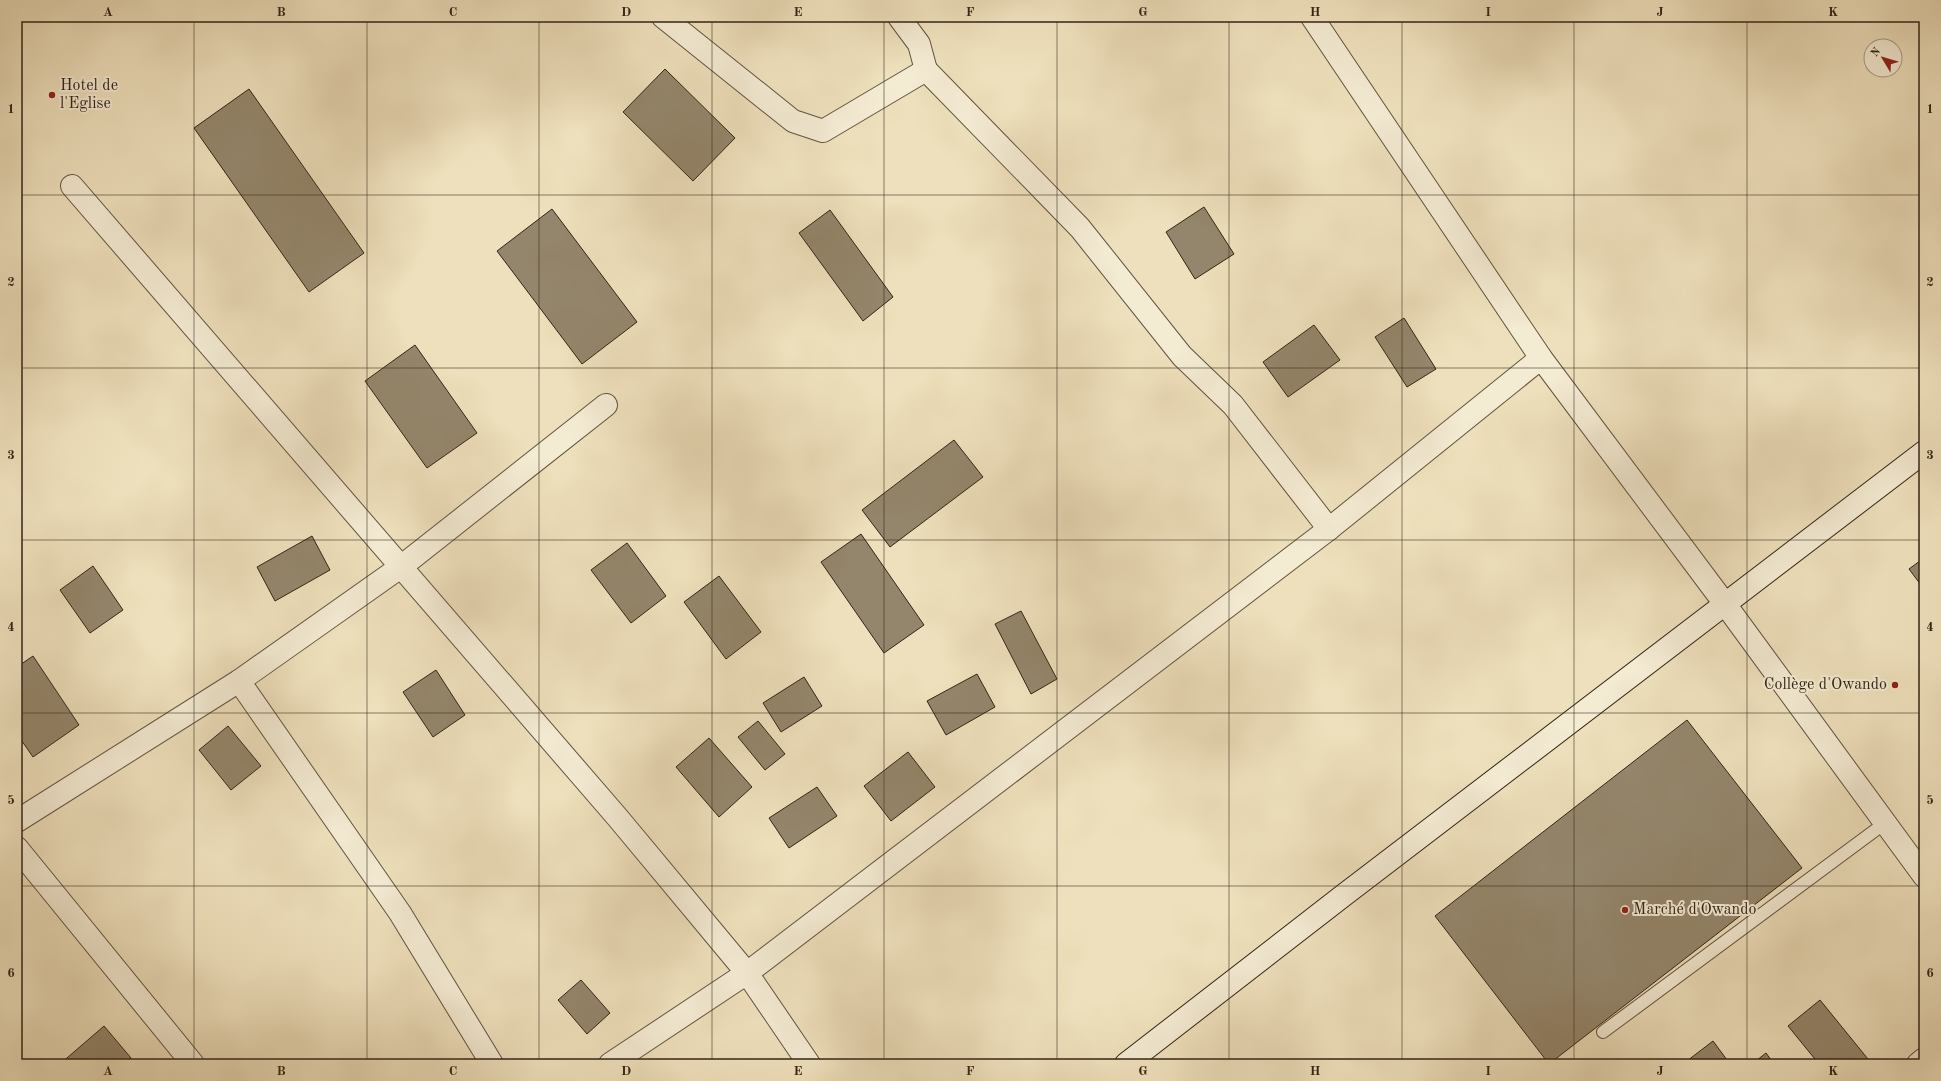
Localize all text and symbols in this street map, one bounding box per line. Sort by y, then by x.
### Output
text: A [103,6,113,19]
text: B [276,6,286,19]
text: C [449,6,457,19]
text: D [621,6,631,19]
text: E [794,6,803,19]
text: F [966,6,975,19]
text: G [1138,6,1148,19]
text: H [1310,6,1321,19]
text: I [1485,6,1491,19]
text: J [1656,6,1664,19]
text: K [1828,6,1838,19]
north arrow [1863,38,1903,78]
text: N [1869,46,1884,59]
place label: Hotel de l'Eglise [60,78,118,112]
marker: Hotel de l'Eglise [47,90,57,100]
text: 1 [7,103,15,116]
text: 1 [1926,103,1934,116]
text: 2 [7,276,15,289]
text: 2 [1926,276,1934,289]
text: 3 [7,449,15,462]
text: 3 [1926,449,1934,462]
text: 4 [7,621,15,634]
text: 4 [1926,621,1934,634]
place label: Collège d'Owando [1764,677,1887,693]
marker: Collège d'Owando [1890,680,1900,690]
text: 5 [7,794,15,807]
text: 5 [1926,794,1934,807]
place label: Marché d'Owando [1633,902,1757,918]
marker: Marché d'Owando [1620,905,1630,915]
text: 6 [7,967,15,980]
text: 6 [1926,967,1934,980]
text: A [103,1065,113,1078]
text: B [276,1065,286,1078]
text: C [449,1065,457,1078]
text: D [621,1065,631,1078]
text: E [794,1065,803,1078]
text: F [966,1065,975,1078]
text: G [1138,1065,1148,1078]
text: H [1310,1065,1321,1078]
text: I [1485,1065,1491,1078]
text: J [1656,1065,1664,1078]
text: K [1828,1065,1838,1078]

